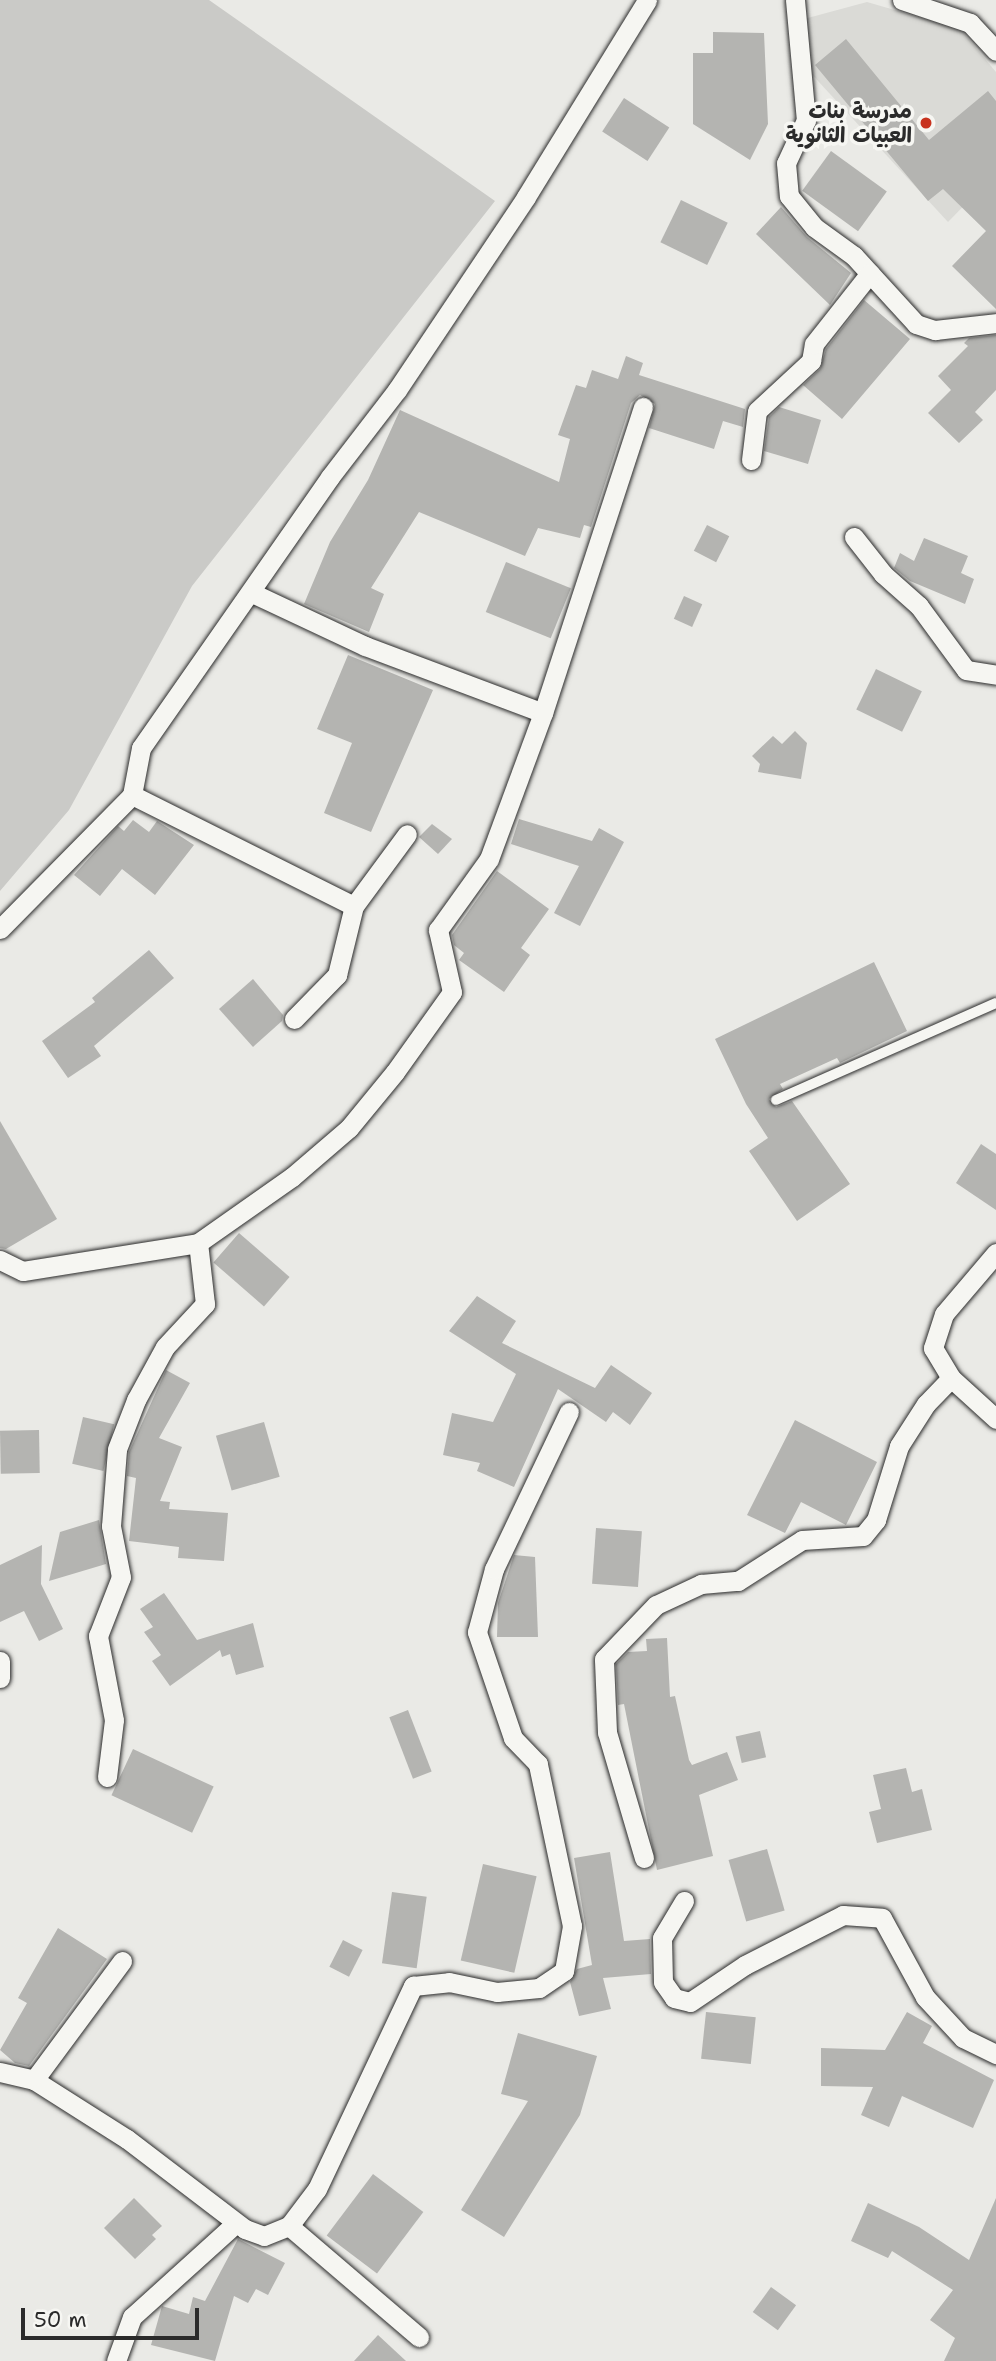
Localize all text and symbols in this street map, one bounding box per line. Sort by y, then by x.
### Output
place label: مدرسة بنات العبيات الثانوية [785,98,912,148]
marker: مدرسة بنات العبيات الثانوية [918,115,934,131]
scale bar [24,2294,203,2338]
text: 50 m [34,2306,87,2334]

